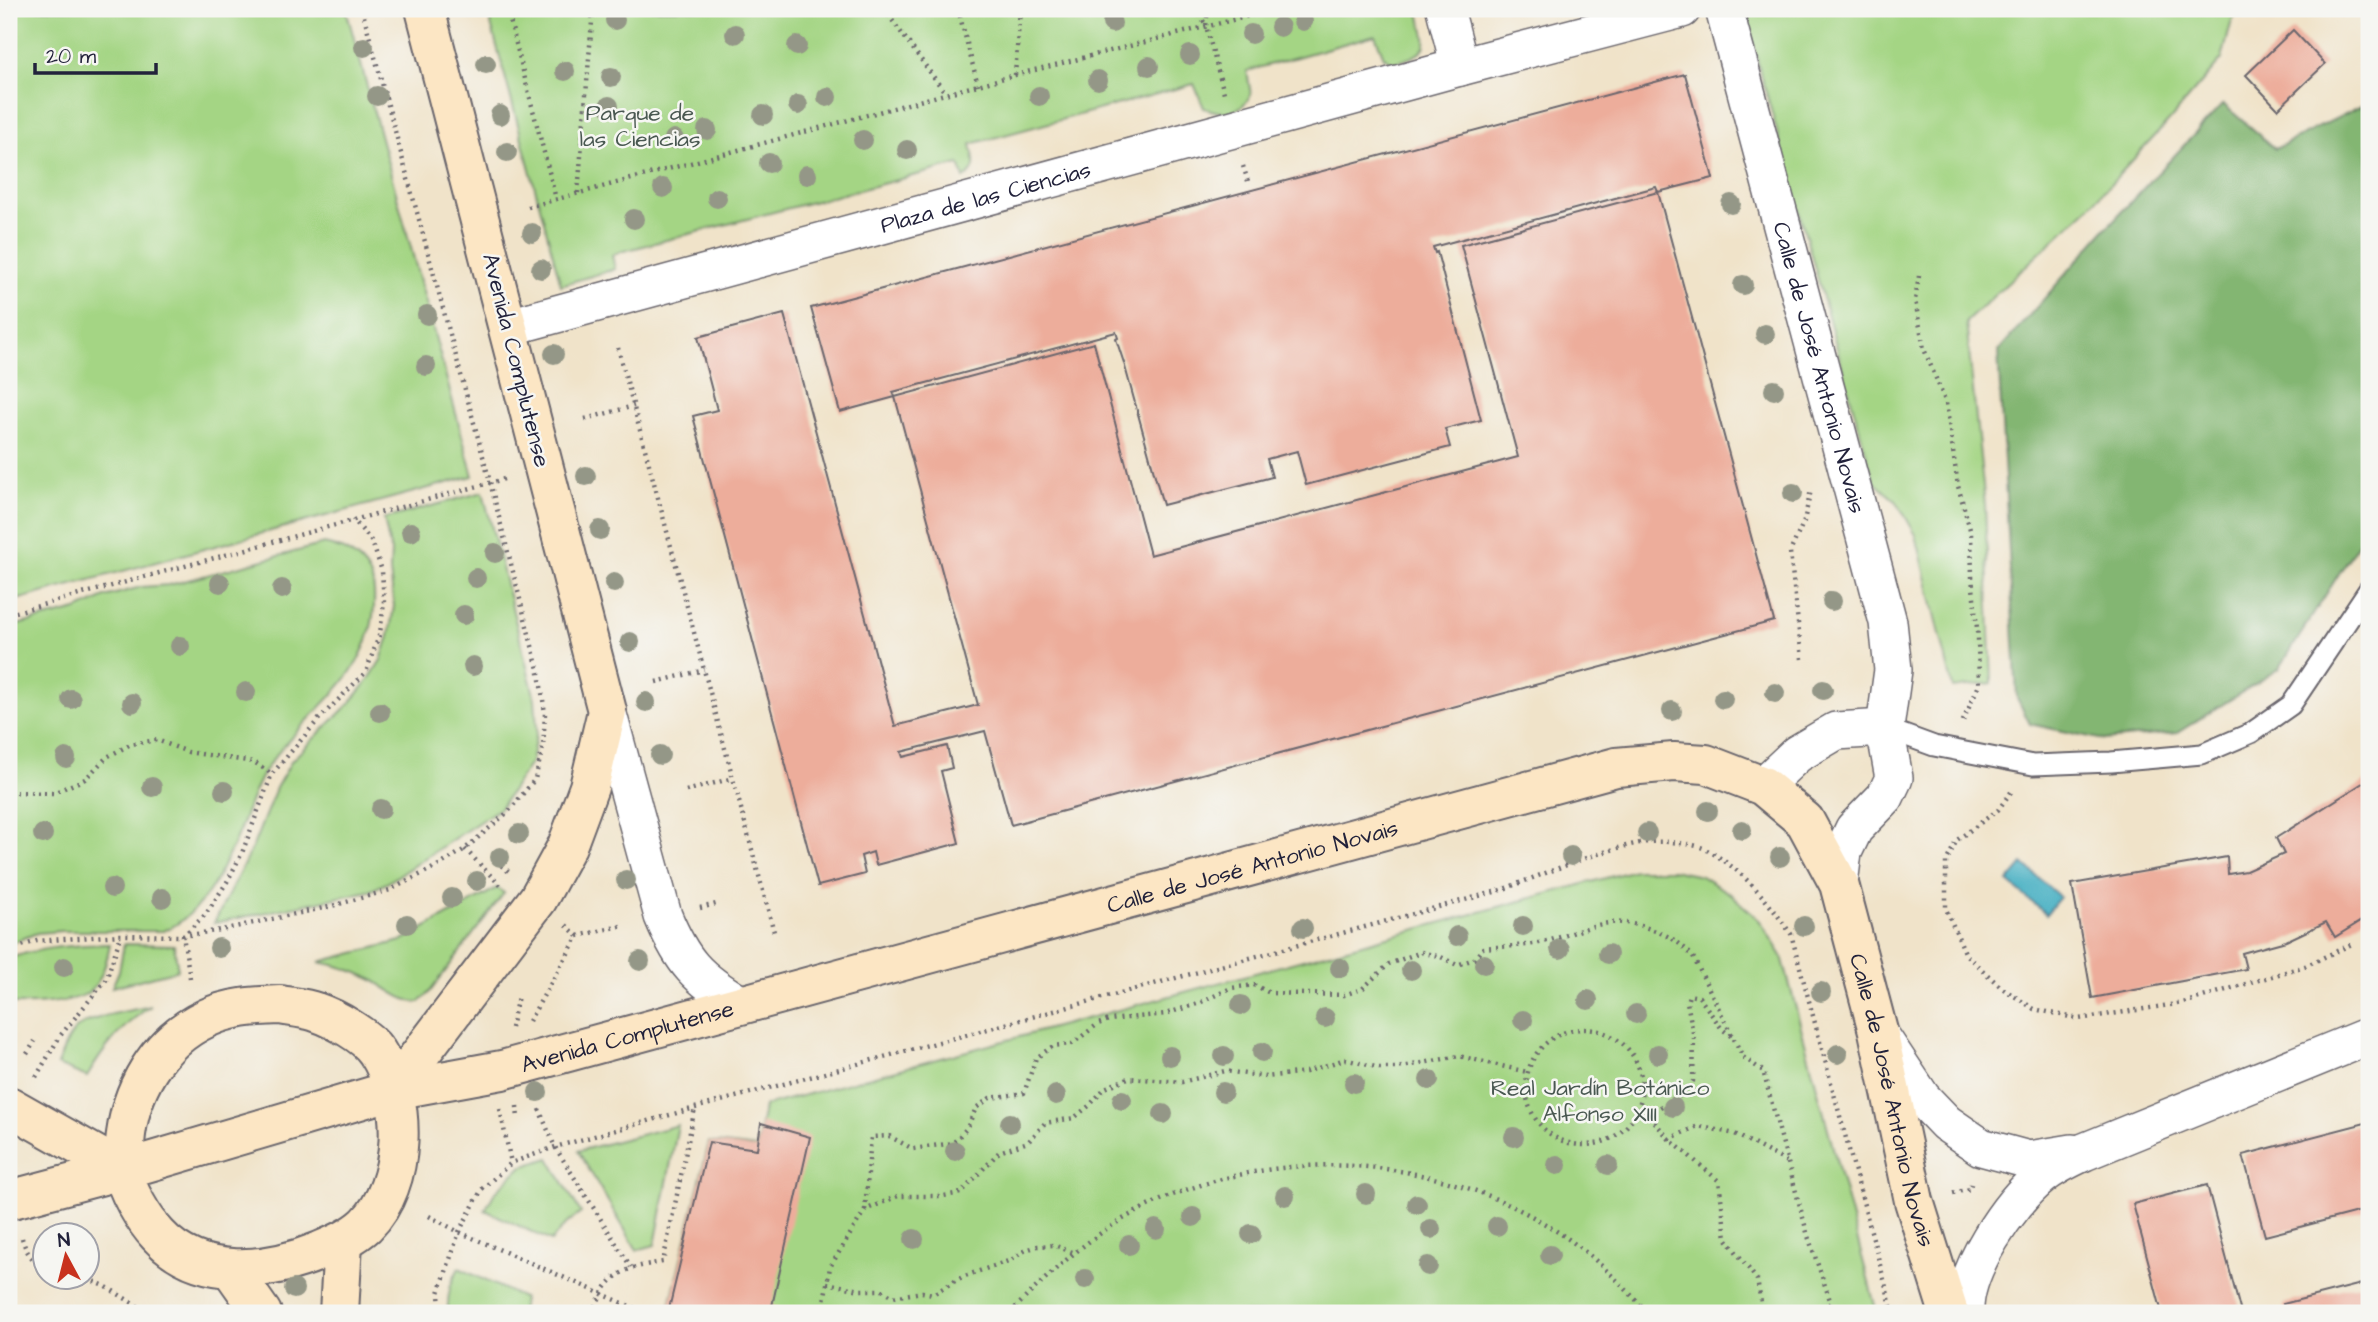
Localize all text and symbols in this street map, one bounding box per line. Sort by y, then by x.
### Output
scale bar [35,32,156,76]
text: 20 m [46,42,97,71]
park label: Parque de las Ciencias [579,97,701,155]
street label: Plaza de las Ciencias [877,154,1095,242]
street label: Calle de José Antonio Novais [1765,218,1873,517]
street label: Avenida Complutense [474,250,558,470]
street label: Calle de José Antonio Novais [1104,812,1402,922]
street label: Calle de José Antonio Novais [1841,950,1942,1251]
street label: Avenida Complutense [517,993,737,1081]
park label: Real Jardín Botánico Alfonso XIII [1491,1072,1709,1130]
north arrow [32,1220,102,1290]
text: N [57,1226,72,1255]

